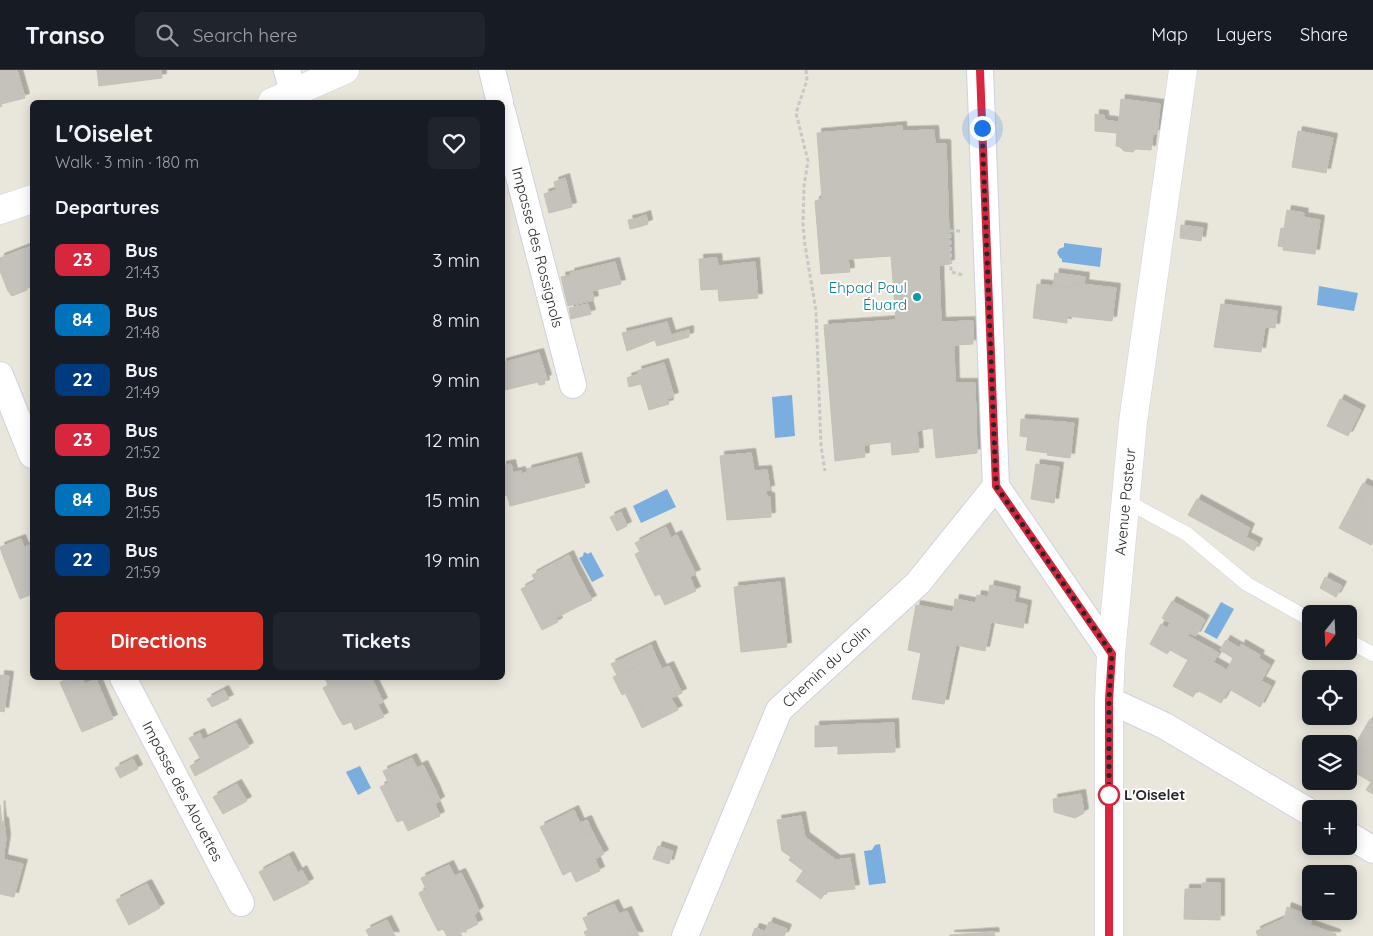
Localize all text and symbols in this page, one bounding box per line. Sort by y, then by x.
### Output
search box [135,12,485,57]
text: Transo [25,20,105,50]
icon: search [153,21,181,49]
text: Search here [193,23,298,47]
text: Map [1151,23,1188,46]
text: Layers [1216,23,1272,46]
text: Share [1300,23,1348,46]
your location [970,116,995,141]
button: heart [428,117,480,169]
text: L'Oiselet [55,118,153,148]
text: Walk · 3 min · 180 m [55,152,199,172]
street label: Impasse des Rossignols [508,165,568,330]
text: Departures [55,195,159,219]
text: Bus [125,238,158,262]
text: 23 [73,248,92,271]
text: 3 min [432,248,480,272]
text: 21:43 [125,262,160,282]
place label: Ehpad Paul Éluard [829,278,907,314]
marker: Ehpad Paul Éluard [911,291,923,303]
text: Bus [125,298,158,322]
text: 84 [72,308,93,331]
text: 8 min [432,308,480,332]
text: 21:48 [125,322,160,342]
text: Bus [125,358,158,382]
text: 22 [72,368,93,391]
text: 9 min [432,368,480,392]
text: 21:49 [125,382,160,402]
text: Bus [125,418,158,442]
text: 23 [73,428,92,451]
text: 12 min [425,428,480,452]
text: 21:52 [125,442,160,462]
street label: Avenue Pasteur [1110,447,1140,556]
text: Bus [125,478,158,502]
text: 84 [72,488,93,511]
text: 15 min [425,488,480,512]
text: 21:55 [125,502,160,522]
text: Bus [125,538,158,562]
text: 22 [72,548,93,571]
text: 19 min [425,548,480,572]
text: 21:59 [125,562,160,582]
north arrow [1302,605,1358,660]
map controls [1302,605,1357,920]
button: Directions [55,612,263,670]
button: Tickets [273,612,480,670]
street label: Chemin du Colin [778,621,874,711]
button: locate [1302,670,1357,725]
street label: Impasse des Alouettes [138,718,227,865]
button: layers [1302,735,1357,790]
marker: L'Oiselet [1098,784,1120,806]
place label: L'Oiselet [1124,785,1186,804]
button: + [1302,800,1357,855]
button: − [1302,865,1357,920]

